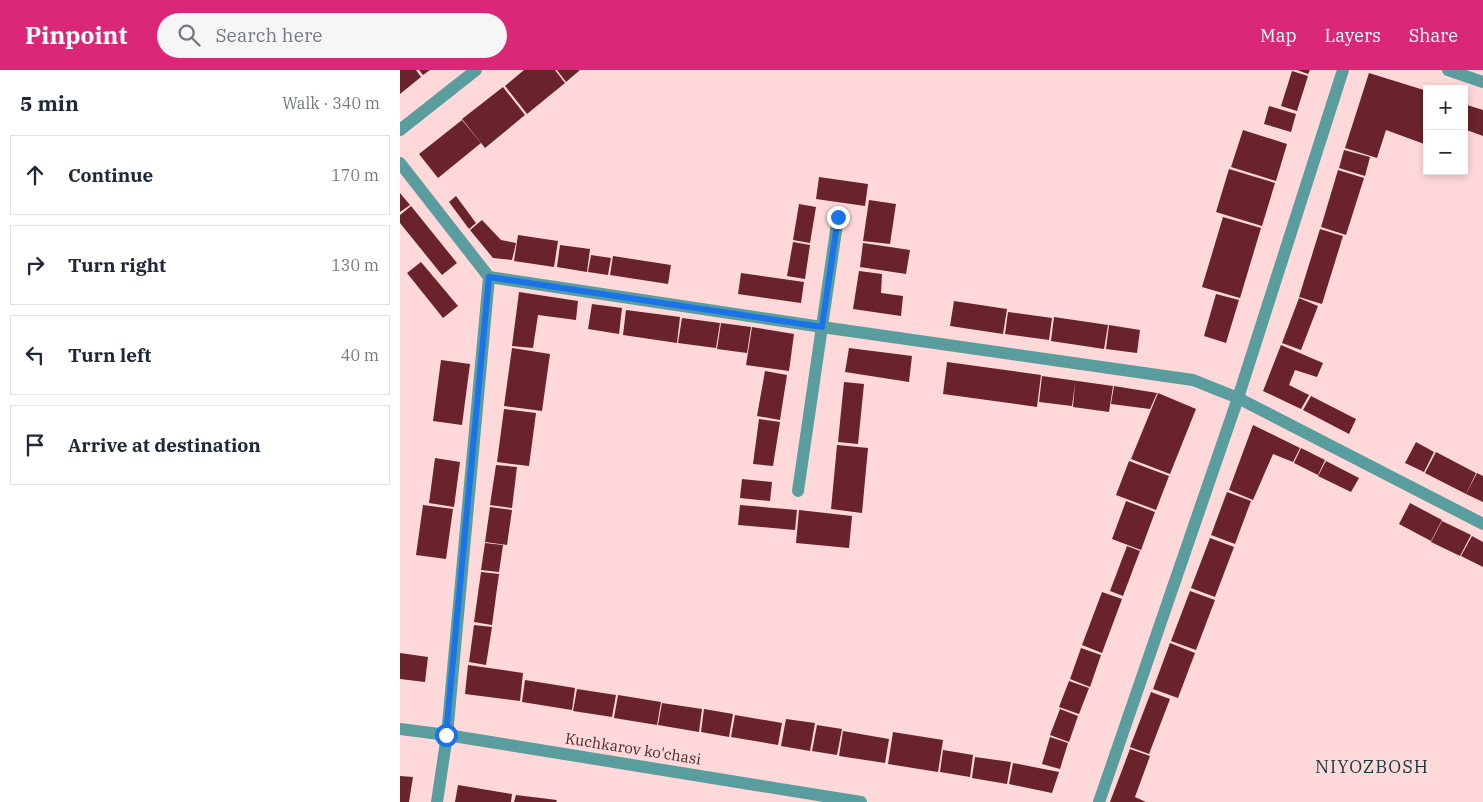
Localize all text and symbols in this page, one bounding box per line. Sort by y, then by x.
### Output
search box [157,13,507,58]
text: Pinpoint [25,19,127,51]
icon: search [175,21,203,49]
text: Search here [215,23,322,47]
text: Map [1260,24,1297,47]
text: Layers [1325,24,1381,47]
text: Share [1409,24,1458,47]
map controls [1423,85,1468,175]
button: + [1423,85,1468,130]
text: 5 min [20,89,79,117]
text: Walk · 340 m [282,93,380,113]
button: − [1423,130,1468,175]
icon: ahead [21,161,49,189]
text: Continue [68,163,153,187]
text: 170 m [331,165,379,185]
route end [827,206,850,229]
icon: right [21,251,49,279]
text: Turn right [68,253,166,277]
text: 130 m [331,255,379,275]
icon: left [21,341,49,369]
text: Turn left [68,343,151,367]
text: 40 m [341,345,379,365]
icon: arrive [21,431,49,459]
text: Arrive at destination [68,433,261,457]
route start [435,724,458,747]
street label: Kuchkarov ko'chasi [564,728,703,769]
district label: NIYOZBOSH [1315,755,1429,778]

